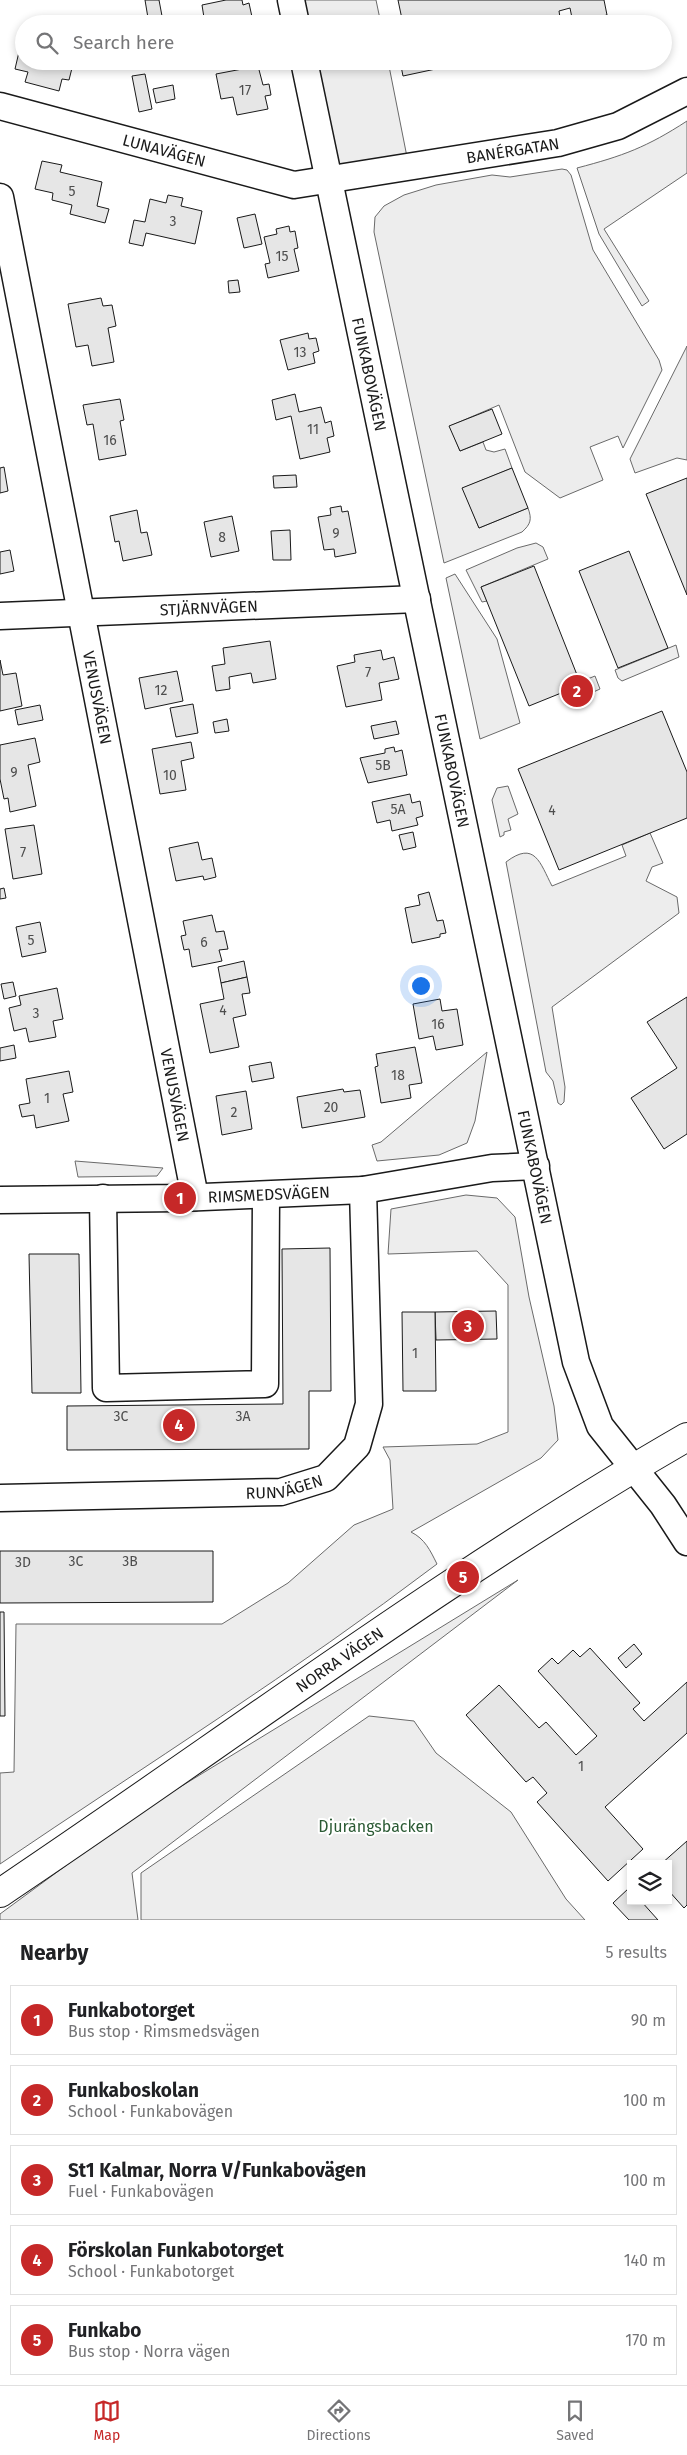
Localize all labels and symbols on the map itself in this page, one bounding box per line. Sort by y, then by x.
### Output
house number: 17 [239,82,251,99]
street label: LUNAVÄGEN [120,130,208,171]
street label: BANÉRGATAN [465,134,561,167]
house number: 5 [68,183,76,200]
house number: 3 [170,213,177,230]
house number: 15 [275,248,289,265]
street label: FUNKABOVÄGEN [348,316,390,433]
house number: 13 [293,344,307,361]
house number: 11 [307,421,319,438]
house number: 16 [103,432,117,449]
house number: 9 [332,525,340,542]
house number: 8 [218,529,226,546]
street label: STJÄRNVÄGEN [159,596,258,619]
street label: VENUSVÄGEN [79,649,115,746]
house number: 7 [365,664,371,681]
pin: 2 [561,672,593,710]
house number: 12 [155,682,168,699]
street label: FUNKABOVÄGEN [431,712,473,829]
house number: 5B [375,757,391,774]
house number: 9 [10,764,18,781]
house number: 10 [163,767,177,784]
house number: 5A [390,801,406,818]
house number: 4 [548,802,556,819]
house number: 7 [20,844,26,861]
house number: 5 [27,932,35,949]
house number: 6 [200,934,208,951]
your location [408,973,434,999]
house number: 4 [219,1002,227,1019]
house number: 3 [33,1005,40,1022]
house number: 16 [431,1016,445,1033]
street label: VENUSVÄGEN [156,1047,193,1143]
house number: 18 [391,1067,405,1084]
house number: 1 [44,1090,50,1107]
house number: 20 [324,1099,339,1116]
house number: 2 [231,1104,238,1121]
street label: FUNKABOVÄGEN [514,1108,556,1226]
pin: 1 [164,1179,196,1217]
street label: RIMSMEDSVÄGEN [207,1182,330,1207]
pin: 3 [452,1307,484,1345]
house number: 1 [412,1345,418,1362]
pin: 4 [163,1406,195,1444]
house number: 3C [114,1408,129,1425]
house number: 3A [235,1408,251,1425]
street label: RUNVÄGEN [246,1471,325,1503]
house number: 3C [69,1553,84,1570]
house number: 3B [122,1553,138,1570]
house number: 3D [15,1554,31,1571]
pin: 5 [447,1558,479,1596]
street label: NORRA VÄGEN [292,1623,387,1696]
house number: 1 [578,1758,584,1775]
park label: Djurängsbacken [318,1817,434,1836]

